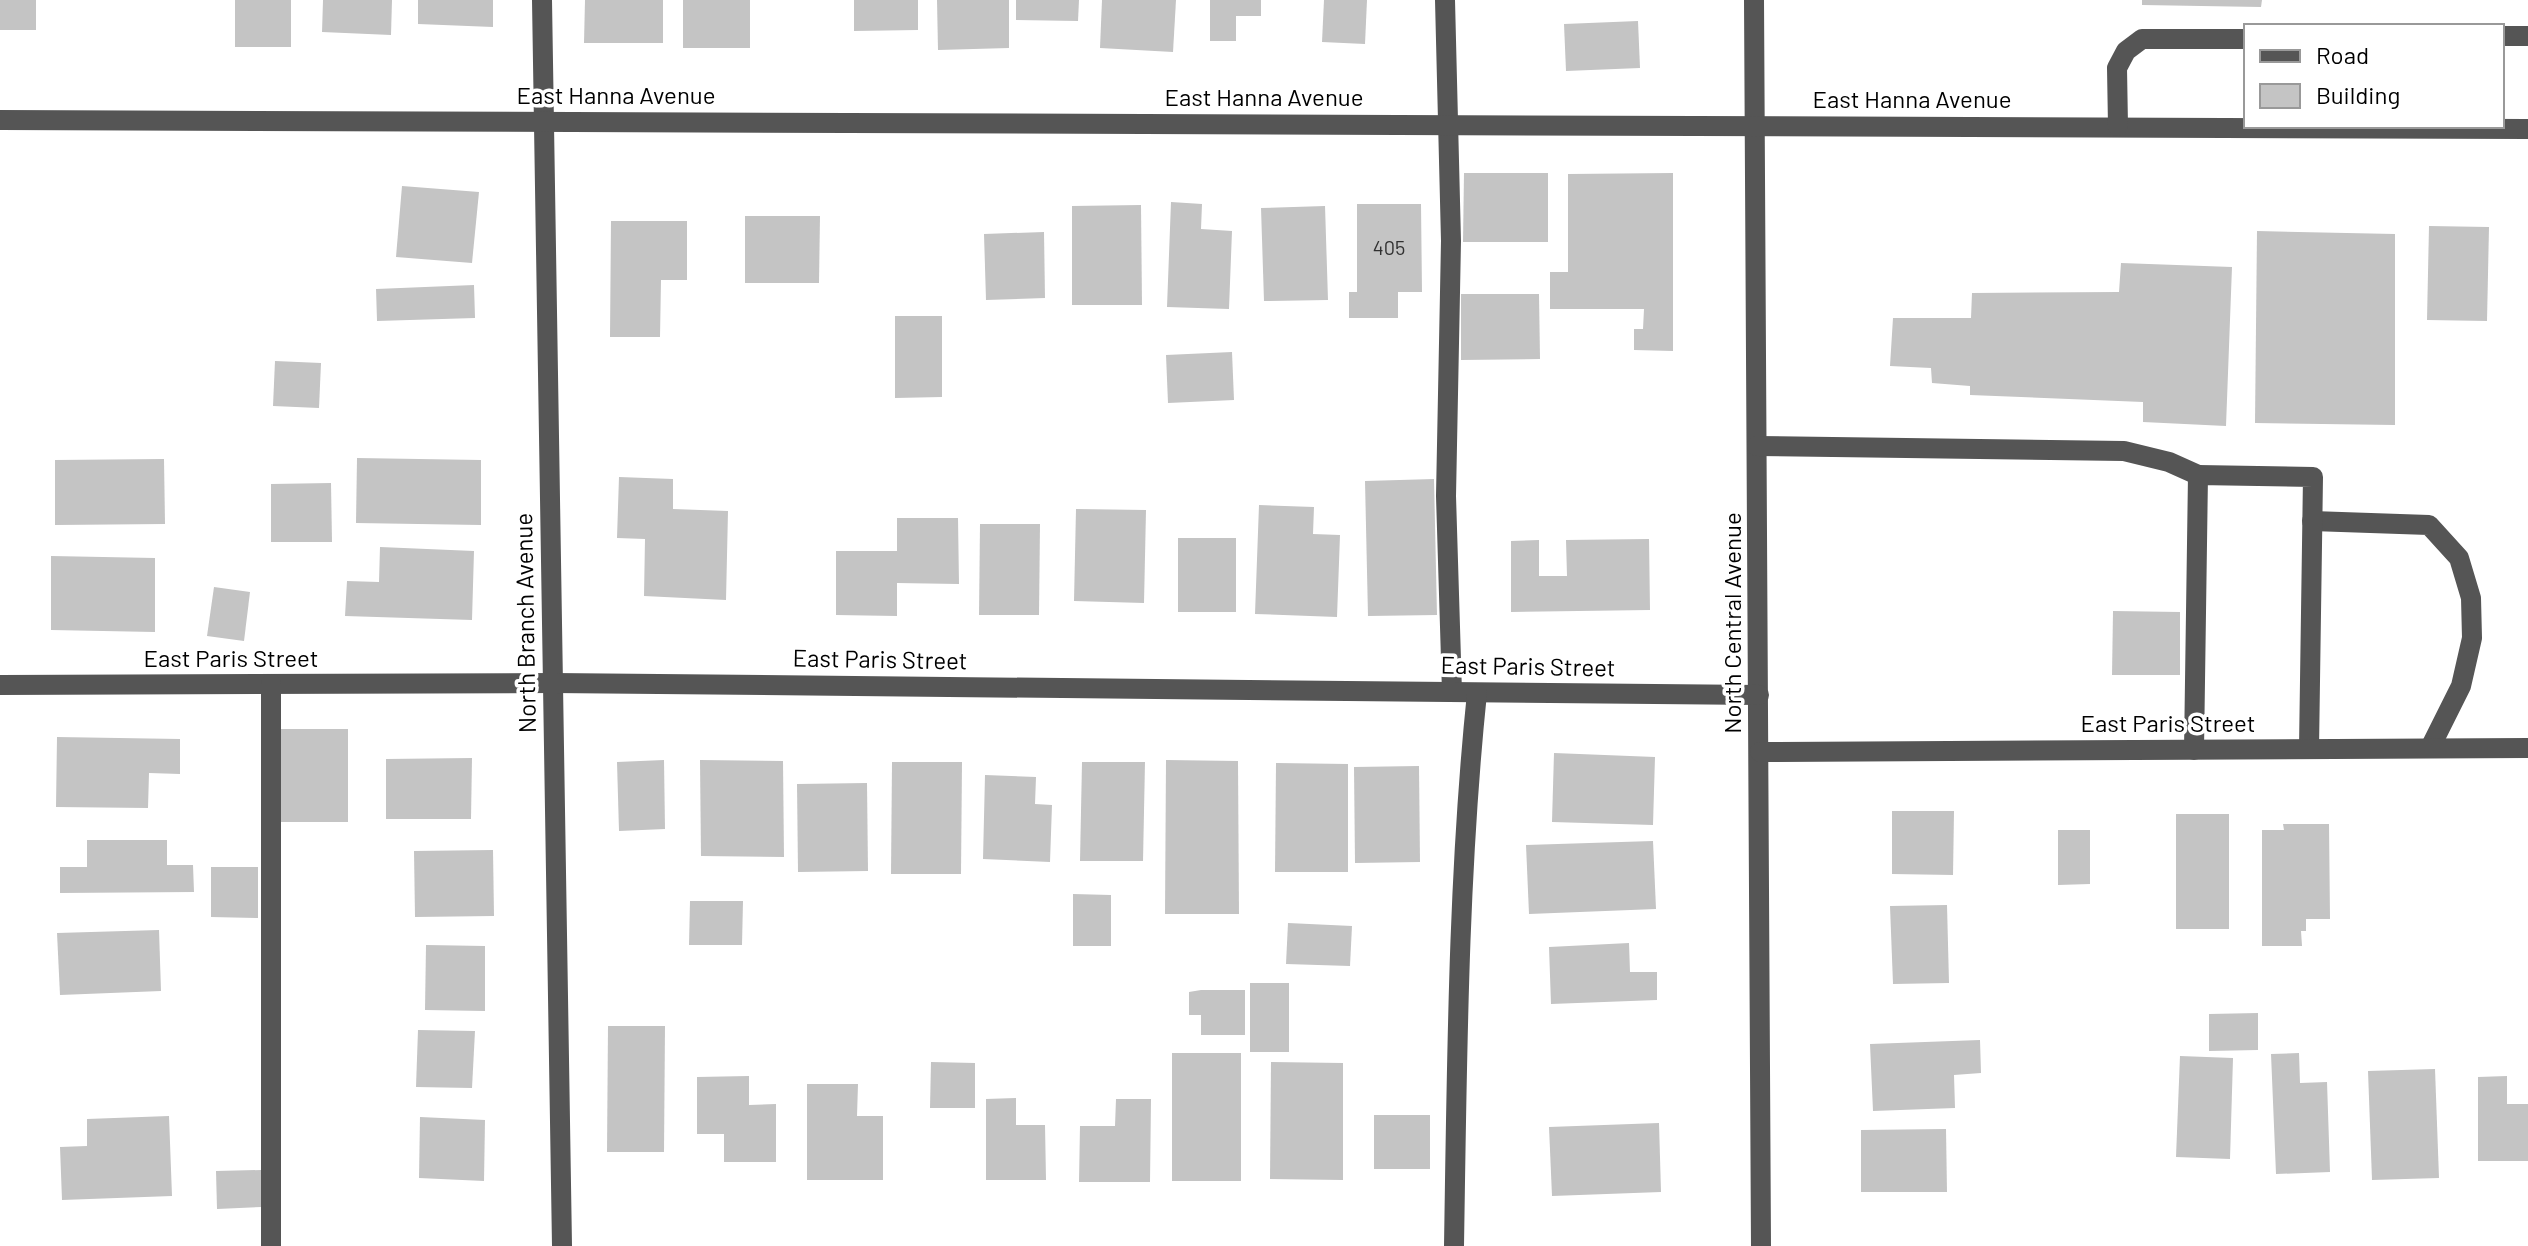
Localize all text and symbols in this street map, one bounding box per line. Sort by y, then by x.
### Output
legend [2244,24,2504,128]
text: Road [2316,40,2369,69]
street label: East Hanna Avenue [516,80,716,109]
text: Building [2316,80,2400,109]
street label: East Hanna Avenue [1164,82,1364,111]
street label: East Hanna Avenue [1812,84,2012,113]
house number: 405 [1373,235,1405,259]
street label: North Central Avenue [1717,512,1746,734]
street label: North Branch Avenue [508,513,541,733]
street label: East Paris Street [792,642,968,675]
street label: East Paris Street [144,643,318,672]
street label: East Paris Street [1440,649,1616,682]
street label: East Paris Street [2081,708,2255,737]

